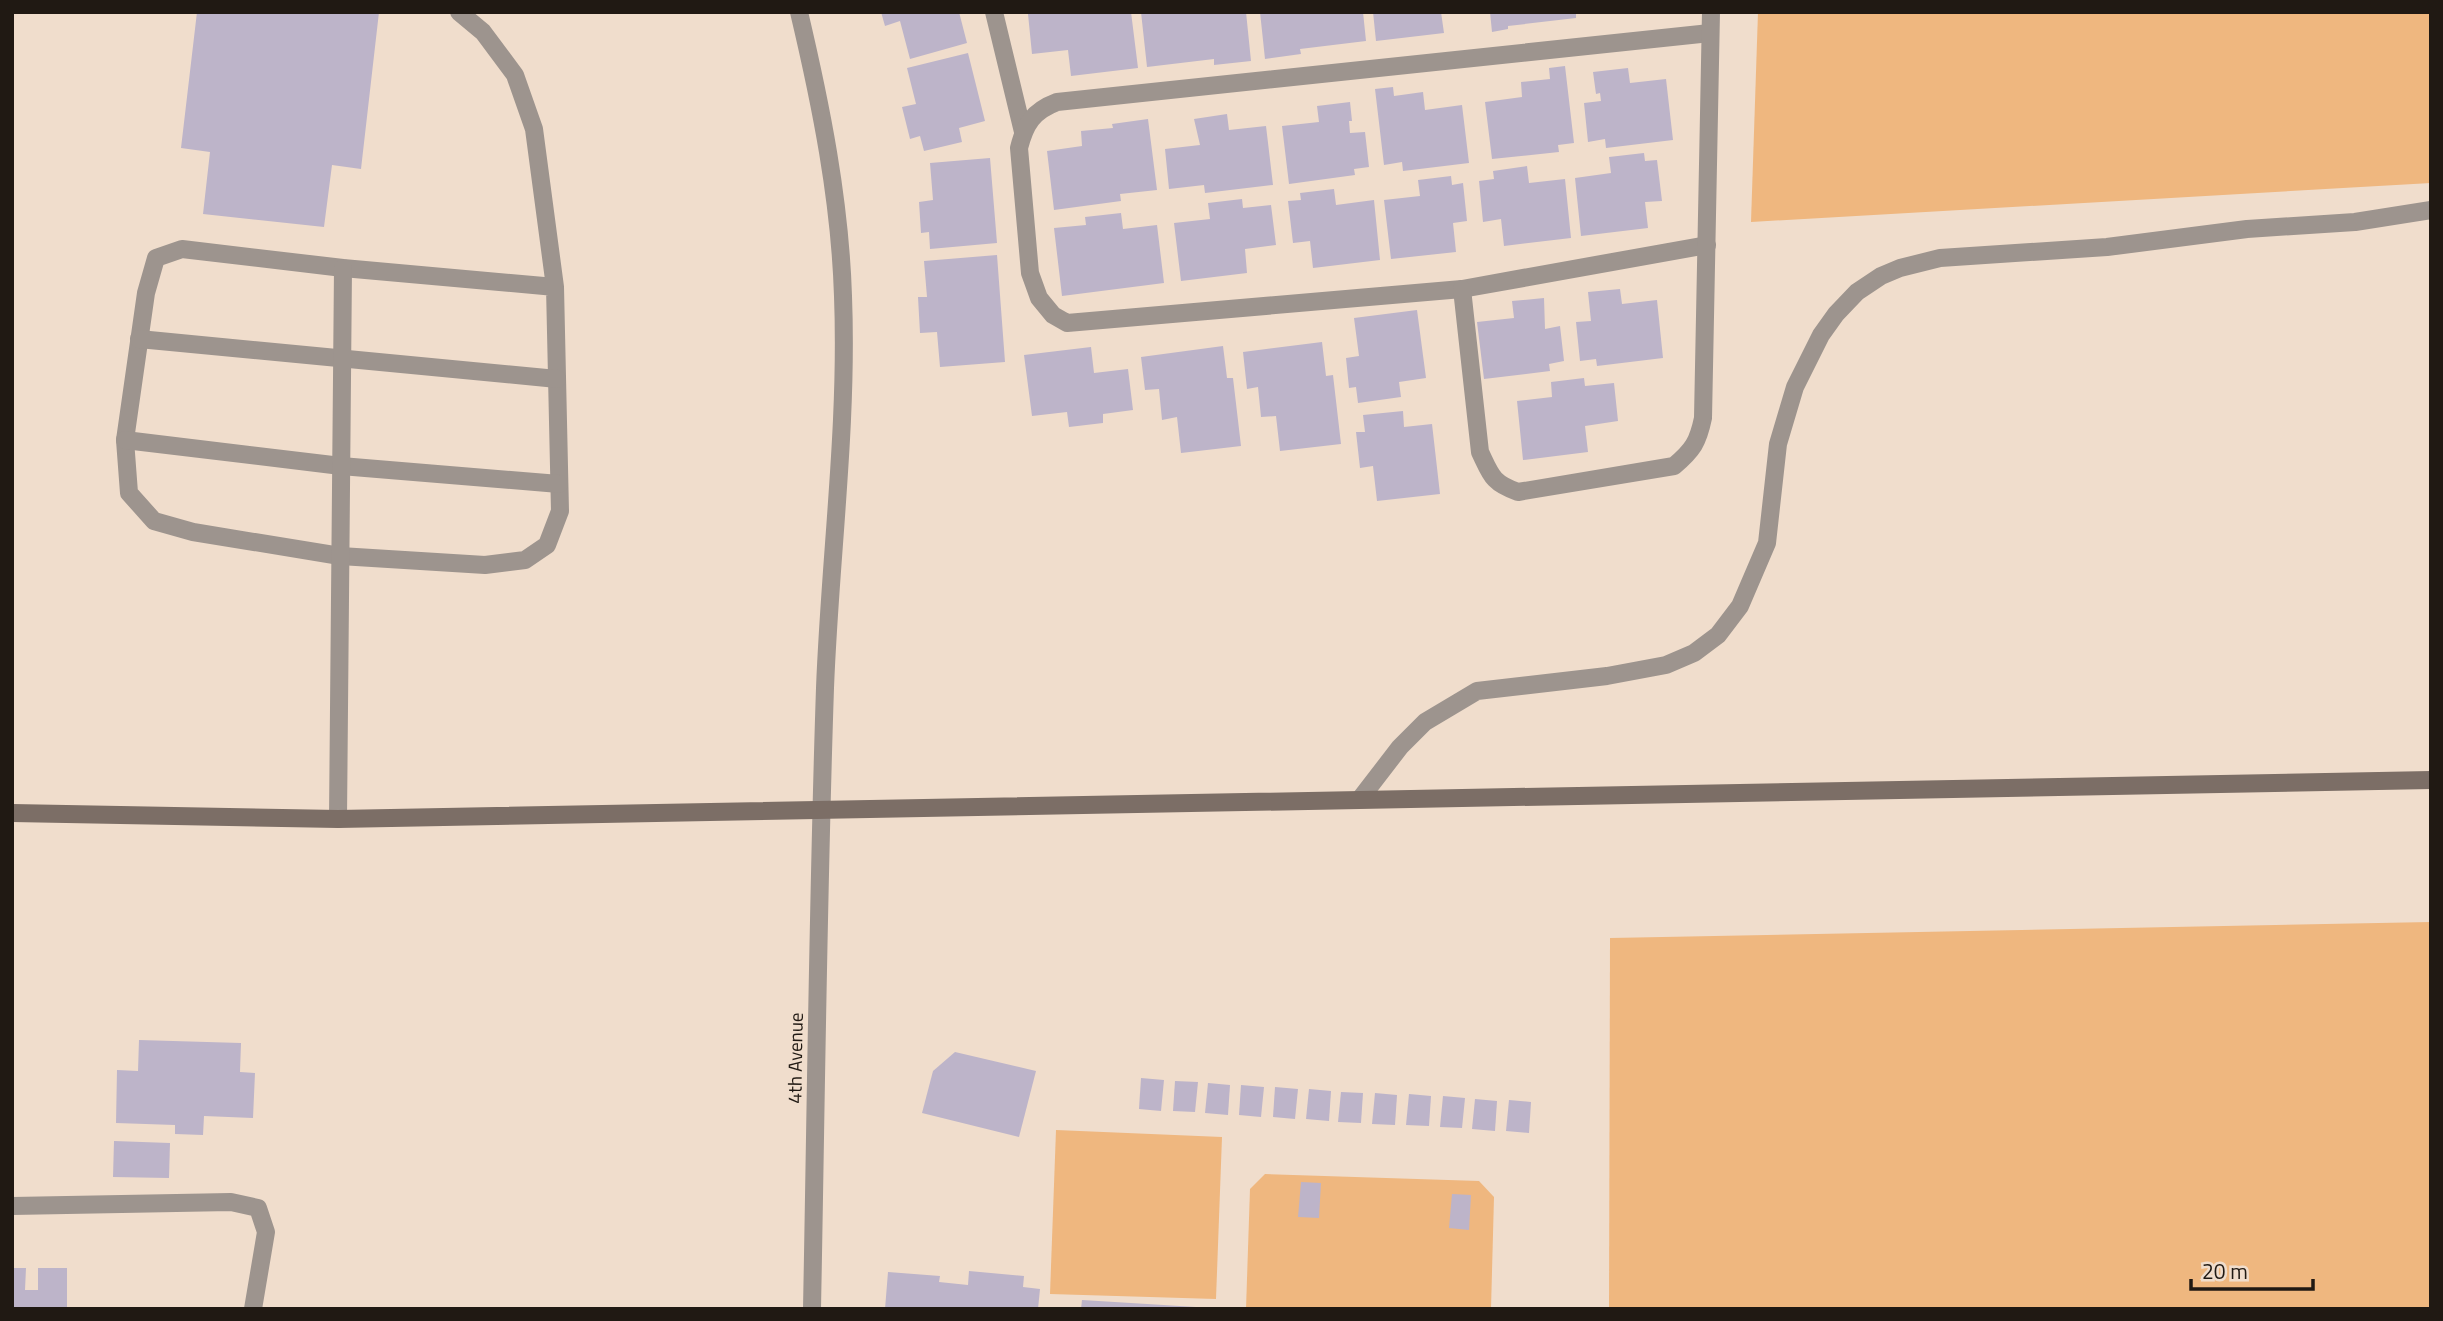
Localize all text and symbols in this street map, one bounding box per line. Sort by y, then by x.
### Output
street label: 4th Avenue [779,1012,810,1104]
scale bar [2191,1248,2314,1292]
text: 20 m [2202,1255,2248,1287]

